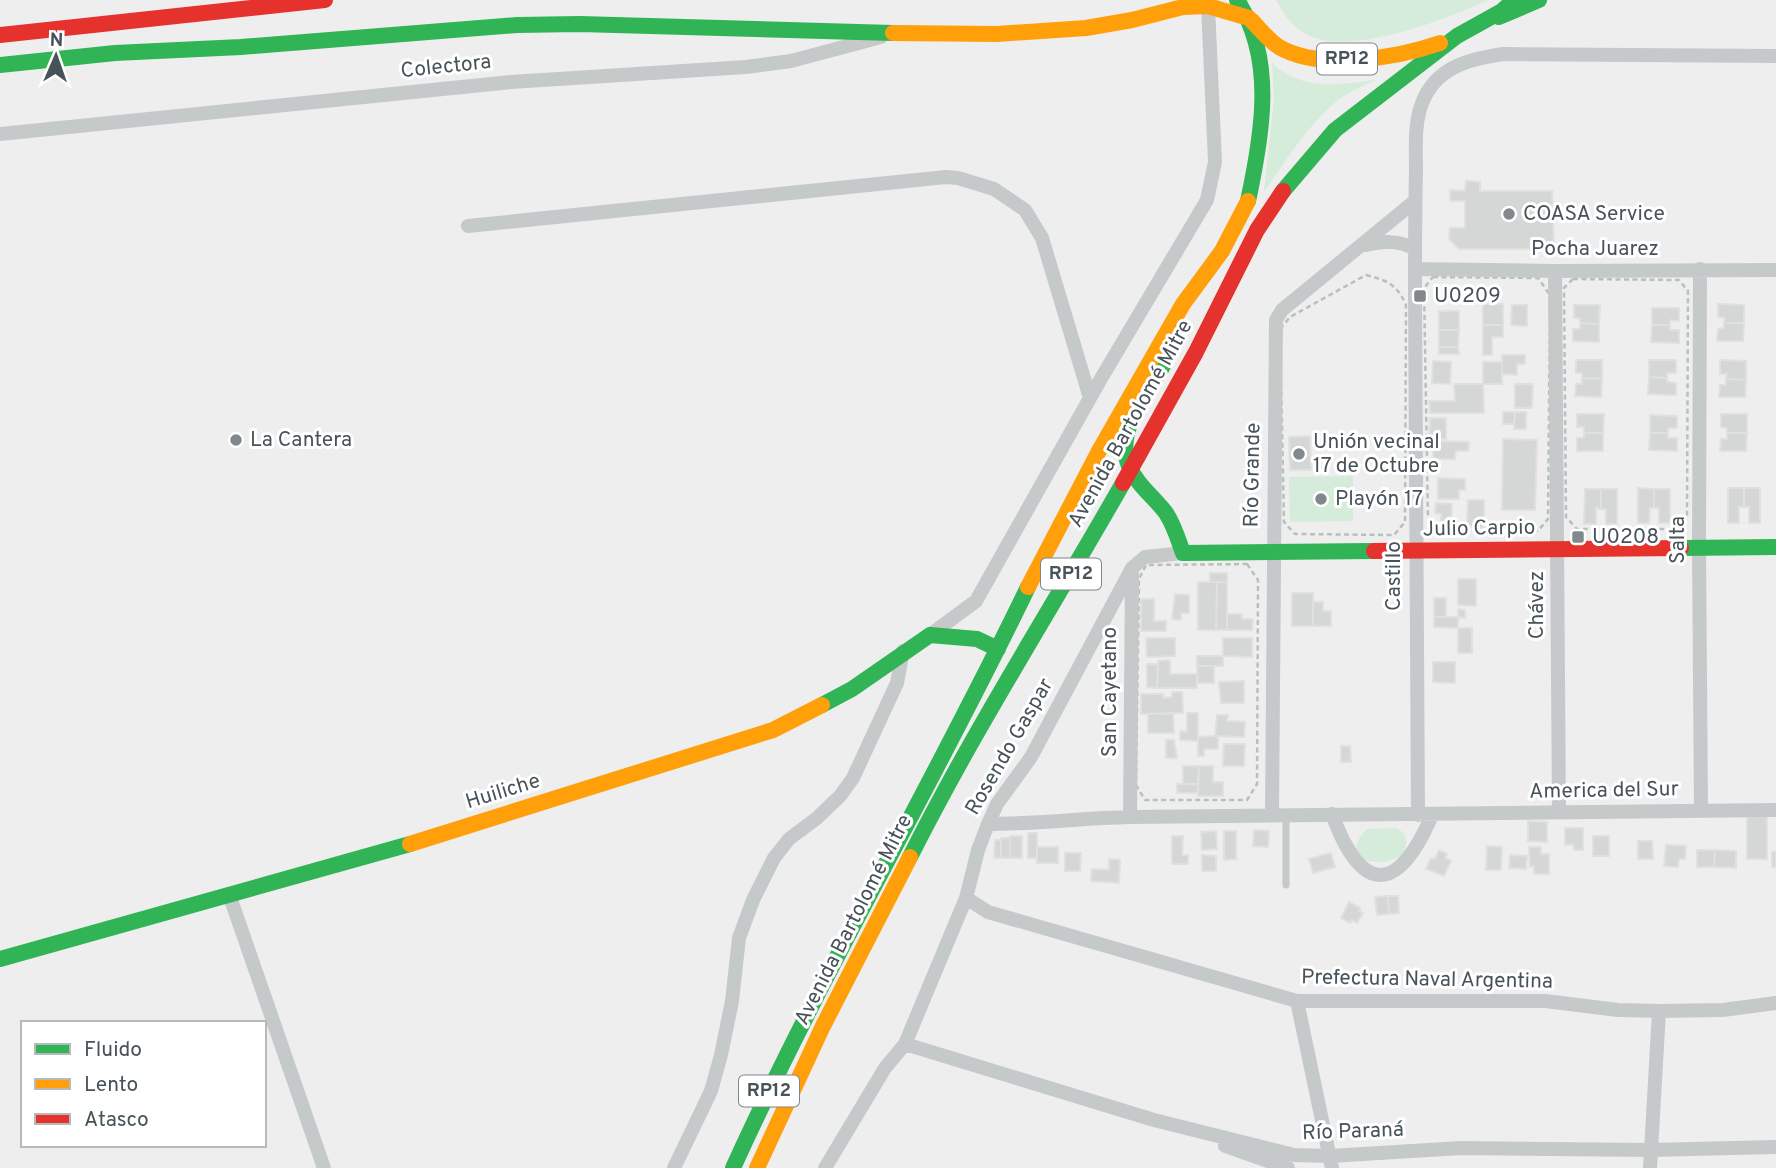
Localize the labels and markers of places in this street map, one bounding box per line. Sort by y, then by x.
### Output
place label: COASA Service [1523,201,1665,228]
marker: COASA Service [1501,206,1517,222]
place label: U0209 [1434,283,1501,310]
marker: U0209 [1412,288,1428,304]
place label: La Cantera [250,427,352,454]
place label: Unión vecinal 17 de Octubre [1313,429,1440,480]
marker: La Cantera [228,432,244,448]
marker: Unión vecinal 17 de Octubre [1291,446,1307,462]
place label: Playón 17 [1335,486,1423,513]
marker: Playón 17 [1313,491,1329,507]
place label: U0208 [1592,524,1659,551]
marker: U0208 [1570,529,1586,545]

